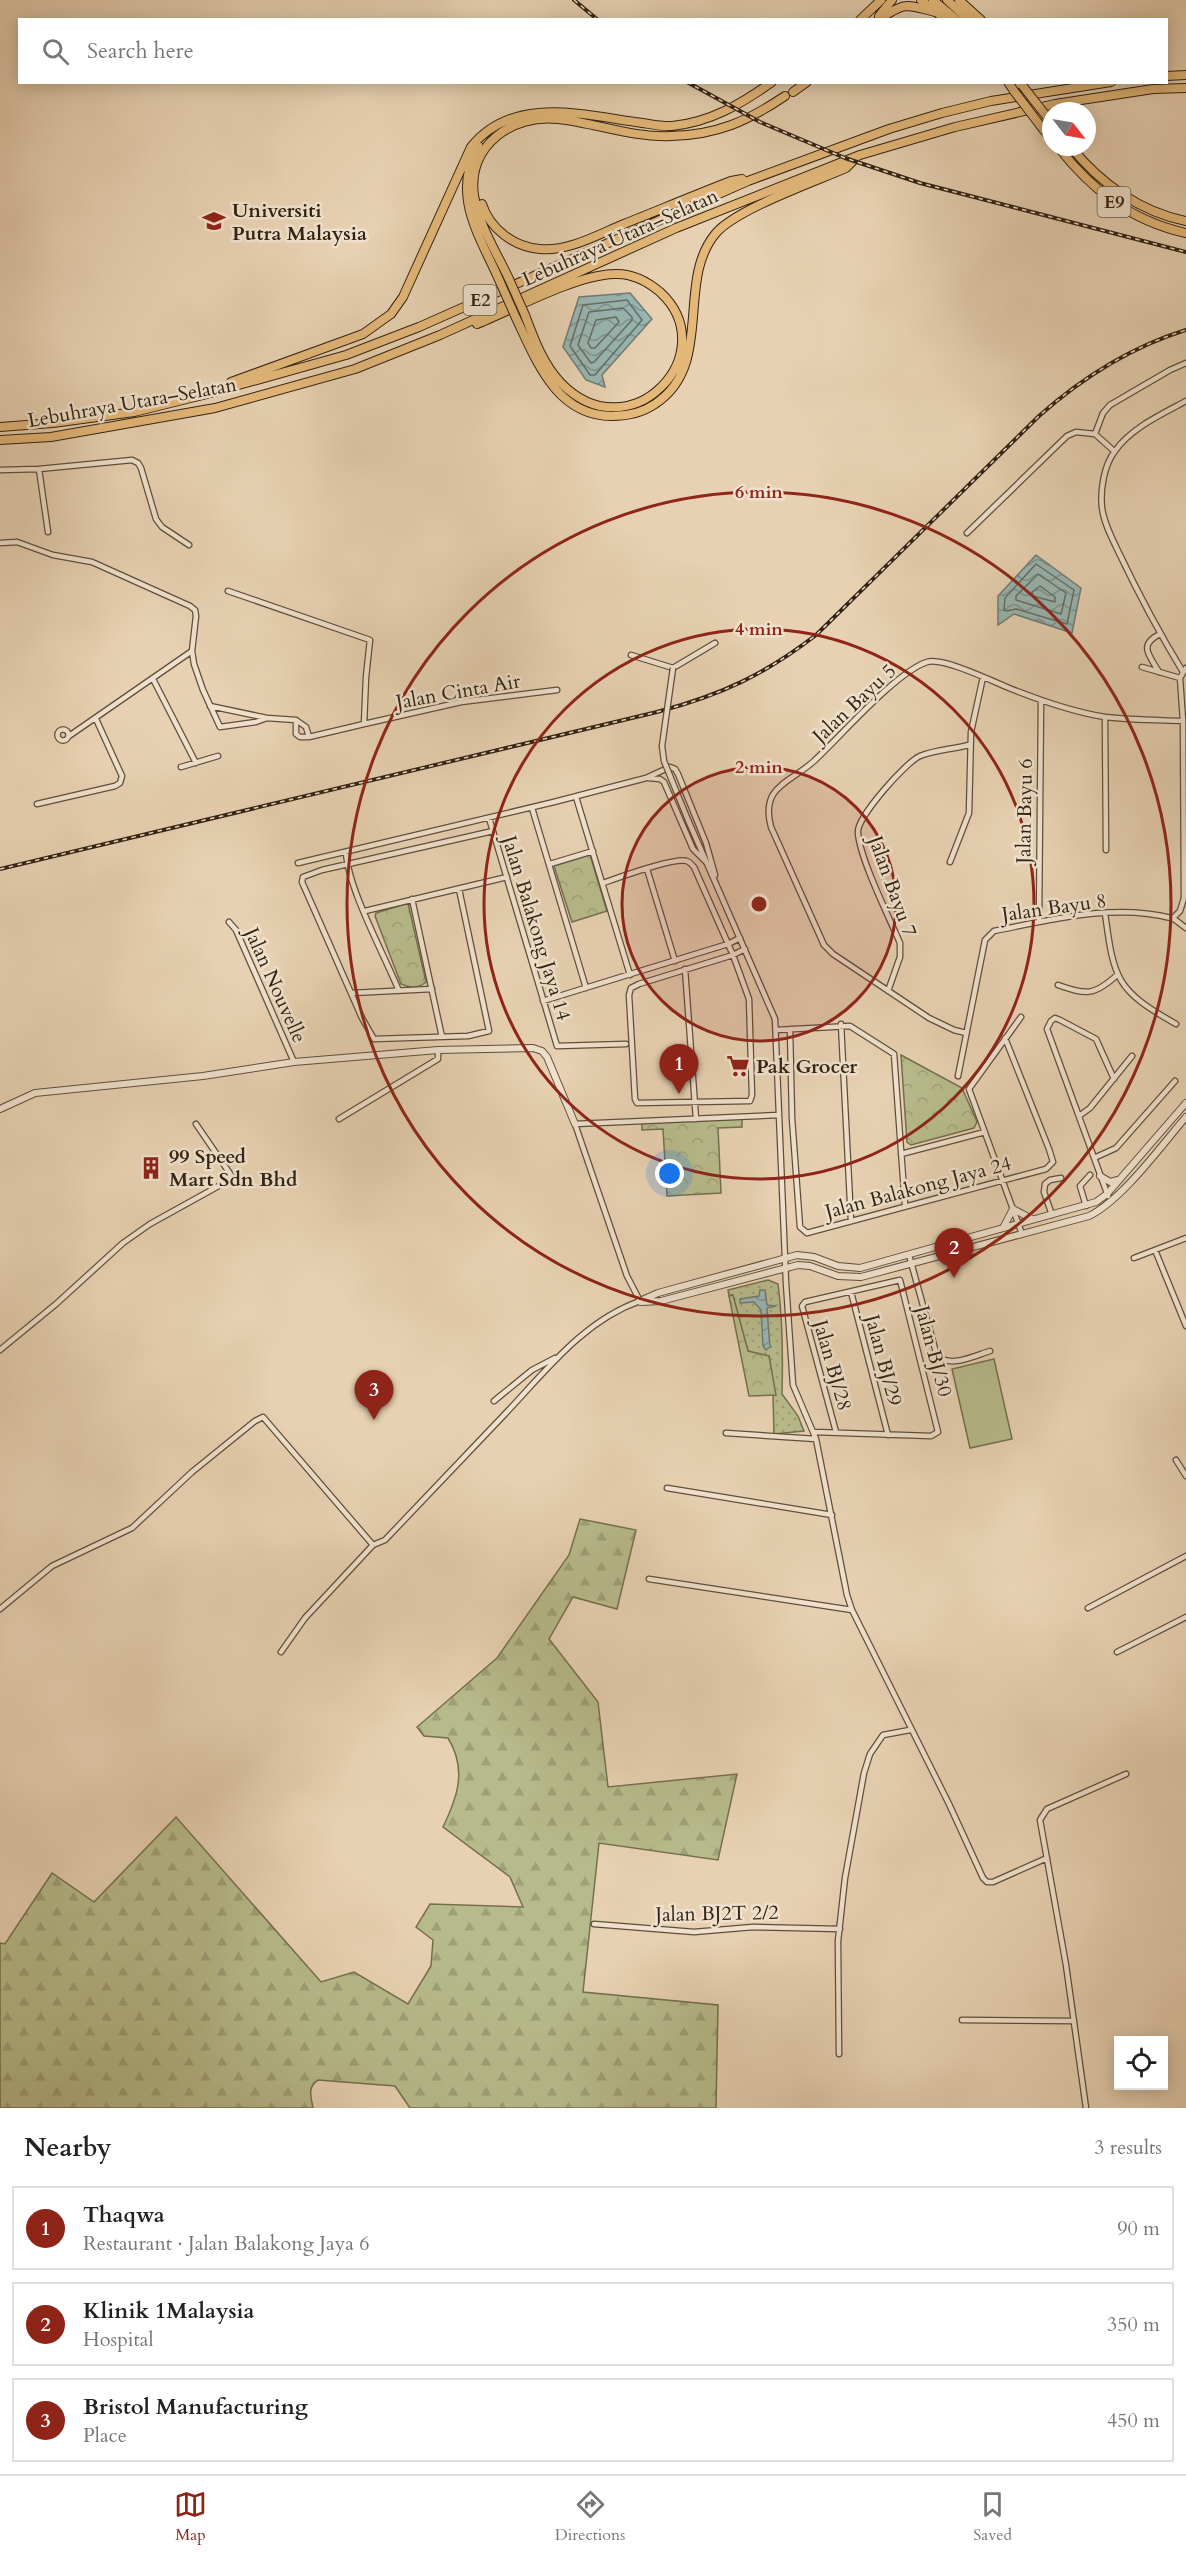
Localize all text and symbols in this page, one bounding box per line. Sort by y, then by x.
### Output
search box [18,18,1168,84]
icon: search [39,35,72,68]
text: Search here [87,36,194,66]
north arrow [1042,102,1096,156]
street label: Lebuhraya Utara–Selatan [518,182,723,293]
road number: E9 [1098,187,1130,217]
place label: Universiti Putra Malaysia [232,197,367,247]
school or university icon: Universiti Putra Malaysia [201,208,227,234]
road number: E2 [464,285,496,315]
street label: Lebuhraya Utara–Selatan [25,371,239,434]
text: 6 min [735,480,783,505]
text: 4 min [735,617,783,642]
street label: Jalan Bayu 5 [804,658,902,751]
street label: Jalan Cinta Air [391,667,523,716]
text: 2 min [735,755,783,780]
street label: Jalan Bayu 6 [1010,758,1039,867]
street label: Jalan Bayu 7 [861,829,923,940]
street label: Jalan Balakong Jaya 14 [495,830,577,1024]
street label: Jalan Bayu 8 [997,887,1108,929]
centre of rings [749,894,769,914]
street label: Jalan Nouvelle [237,921,313,1047]
pin: 1 [660,1044,698,1094]
supermarket icon: Pak Grocer [725,1053,751,1079]
place label: Pak Grocer [756,1053,858,1080]
place label: 99 Speed Mart Sdn Bhd [169,1143,298,1193]
street label: Jalan Balakong Jaya 24 [819,1150,1014,1226]
building icon: 99 Speed Mart Sdn Bhd [138,1155,164,1181]
your location [655,1159,684,1188]
pin: 2 [934,1228,974,1278]
street label: Jalan BJ/30 [908,1300,959,1400]
street label: Jalan BJ/29 [858,1309,909,1409]
street label: Jalan BJ/28 [806,1314,858,1414]
pin: 3 [354,1370,394,1420]
street label: Jalan BJ2T 2/2 [652,1899,779,1928]
map controls [1114,2036,1168,2090]
button: locate [1114,2036,1168,2090]
text: Nearby [24,2130,112,2165]
text: 3 results [1094,2134,1162,2161]
text: Thaqwa [83,2200,165,2230]
text: 1 [40,2215,51,2242]
text: 90 m [1117,2215,1160,2242]
text: Restaurant · Jalan Balakong Jaya 6 [83,2230,370,2257]
text: Klinik 1Malaysia [83,2296,255,2326]
text: 2 [40,2311,51,2338]
text: 350 m [1107,2311,1160,2338]
text: Hospital [83,2326,154,2353]
text: Bristol Manufacturing [83,2392,308,2422]
text: 3 [40,2407,51,2434]
text: 450 m [1107,2407,1160,2434]
text: Place [83,2422,127,2449]
tab: Map [174,2488,207,2546]
tab: Directions [555,2488,625,2546]
tab: Saved [973,2488,1012,2546]

